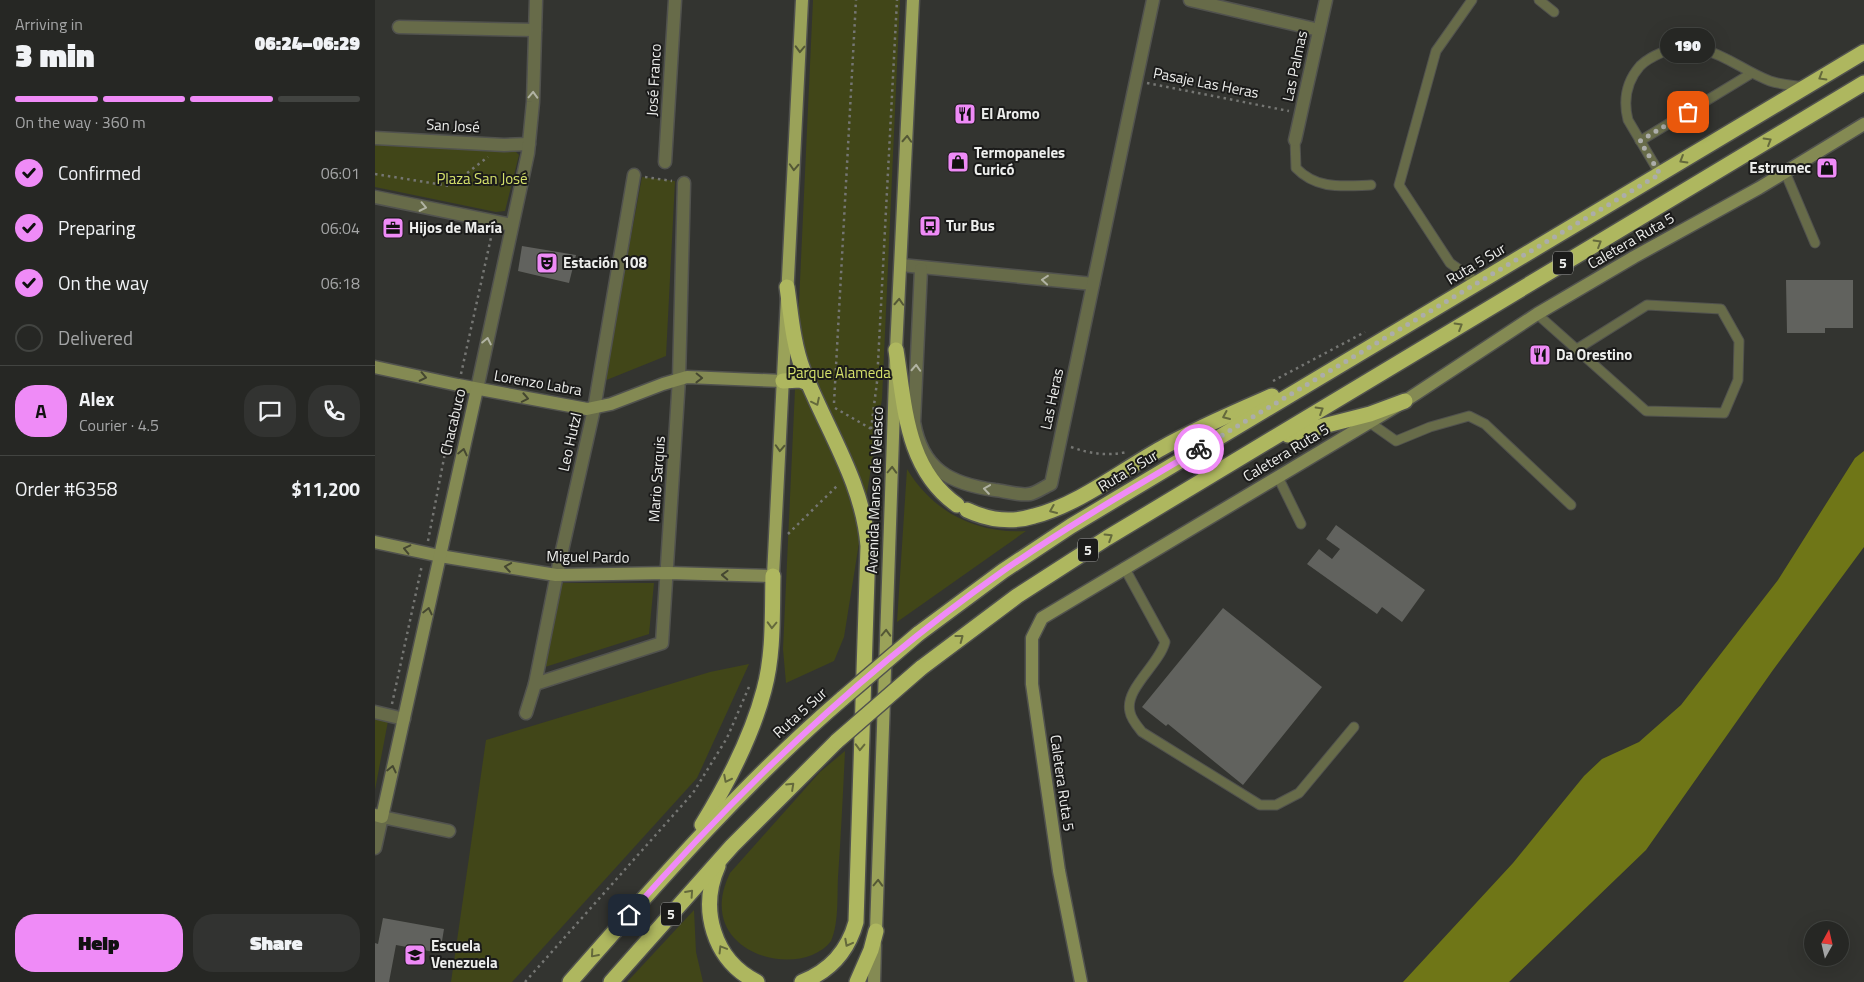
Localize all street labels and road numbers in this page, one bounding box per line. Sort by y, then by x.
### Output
street label: Las Palmas [1276,28,1313,103]
street label: José Franco [640,43,667,117]
street label: Pasaje Las Heras [1151,61,1261,104]
street label: San José [426,113,480,138]
street label: Caletera Ruta 5 [1583,206,1679,275]
street label: Ruta 5 Sur [1441,237,1510,290]
road number: 5 [1553,252,1573,274]
street label: Lorenzo Labra [492,363,584,402]
street label: Las Heras [1034,366,1069,432]
street label: Chacabuco [434,386,471,458]
street label: Avenida Manso de Velasco [860,406,889,574]
street label: Leo Hutzl [552,410,587,473]
street label: Caletera Ruta 5 [1238,418,1333,487]
street label: Mario Sarquis [642,435,671,523]
street label: Ruta 5 Sur [1093,444,1162,497]
road number: 5 [1078,538,1098,562]
street label: Miguel Pardo [546,544,630,569]
street label: Ruta 5 Sur [767,682,832,743]
street label: Caletera Ruta 5 [1044,733,1081,833]
road number: 5 [661,902,681,926]

